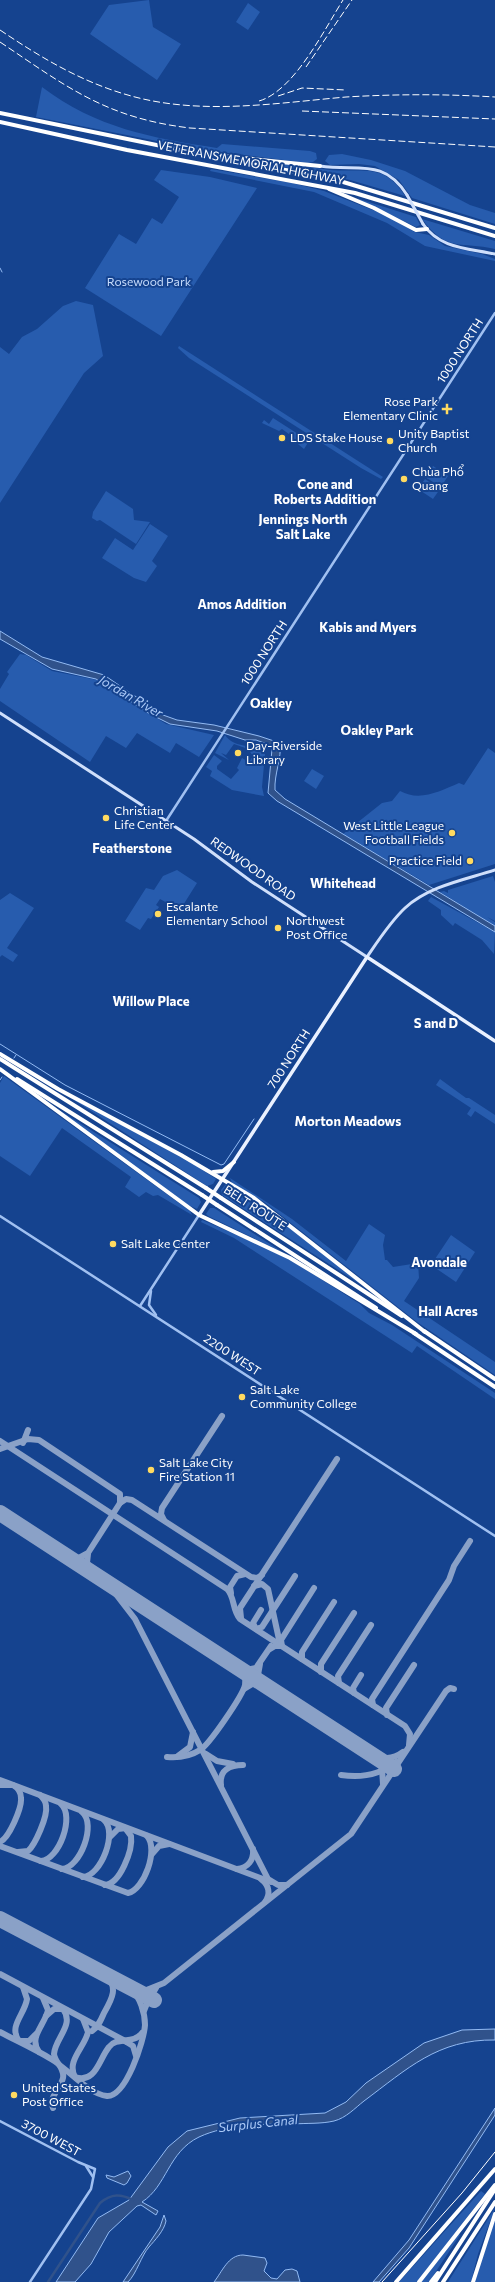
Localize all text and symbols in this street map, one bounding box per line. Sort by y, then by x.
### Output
street label: VETERANS MEMORIAL HIGHWAY [157,137,346,187]
park label: Rosewood Park [107,274,192,288]
street label: 1000 NORTH [433,316,485,385]
place label: Rose Park Elementary Clinic [343,394,438,422]
marker: Rose Park Elementary Clinic [441,403,453,415]
place label: Unity Baptist Church [398,426,470,454]
place label: LDS Stake House [290,430,383,444]
marker: LDS Stake House [277,433,287,443]
marker: Unity Baptist Church [385,436,395,446]
place label: Chùa Phổ Quang [412,464,464,492]
marker: Chùa Phổ Quang [399,474,409,484]
district label: Cone and Roberts Addition [274,476,376,507]
district label: Jennings North Salt Lake [259,511,347,542]
district label: Amos Addition [197,596,287,612]
street label: 1000 NORTH [237,618,289,687]
district label: Kabis and Myers [319,619,417,635]
water label: Jordan River [95,671,167,721]
district label: Oakley [250,695,292,711]
district label: Oakley Park [341,722,414,738]
place label: Day-Riverside Library [246,738,322,766]
marker: Day-Riverside Library [233,748,243,758]
place label: Christian Life Center [114,803,175,831]
marker: Christian Life Center [101,813,111,823]
place label: West Little League Football Fields [343,818,444,846]
marker: West Little League Football Fields [447,828,457,838]
street label: REDWOOD ROAD [208,834,299,903]
district label: Featherstone [92,840,172,856]
place label: Practice Field [389,853,462,867]
marker: Practice Field [465,856,475,866]
district label: Whitehead [310,875,376,891]
place label: Escalante Elementary School [166,899,268,927]
marker: Escalante Elementary School [153,909,163,919]
place label: Northwest Post Office [286,913,347,941]
marker: Northwest Post Office [273,923,283,933]
district label: Willow Place [112,993,190,1009]
district label: S and D [414,1015,459,1031]
street label: 700 NORTH [264,1026,312,1091]
district label: Morton Meadows [295,1113,401,1129]
street label: BELT ROUTE [222,1182,289,1233]
place label: Salt Lake Center [121,1236,210,1250]
marker: Salt Lake Center [108,1239,118,1249]
district label: Avondale [411,1254,467,1270]
district label: Hall Acres [418,1303,478,1319]
street label: 2200 WEST [201,1331,264,1378]
place label: Salt Lake Community College [250,1382,357,1410]
marker: Salt Lake Community College [237,1392,247,1402]
place label: Salt Lake City Fire Station 11 [159,1455,235,1483]
marker: Salt Lake City Fire Station 11 [146,1465,156,1475]
place label: United States Post Office [22,2080,96,2108]
marker: United States Post Office [9,2090,19,2100]
water label: Surplus Canal [217,2111,299,2135]
street label: 3700 WEST [19,2116,84,2159]

